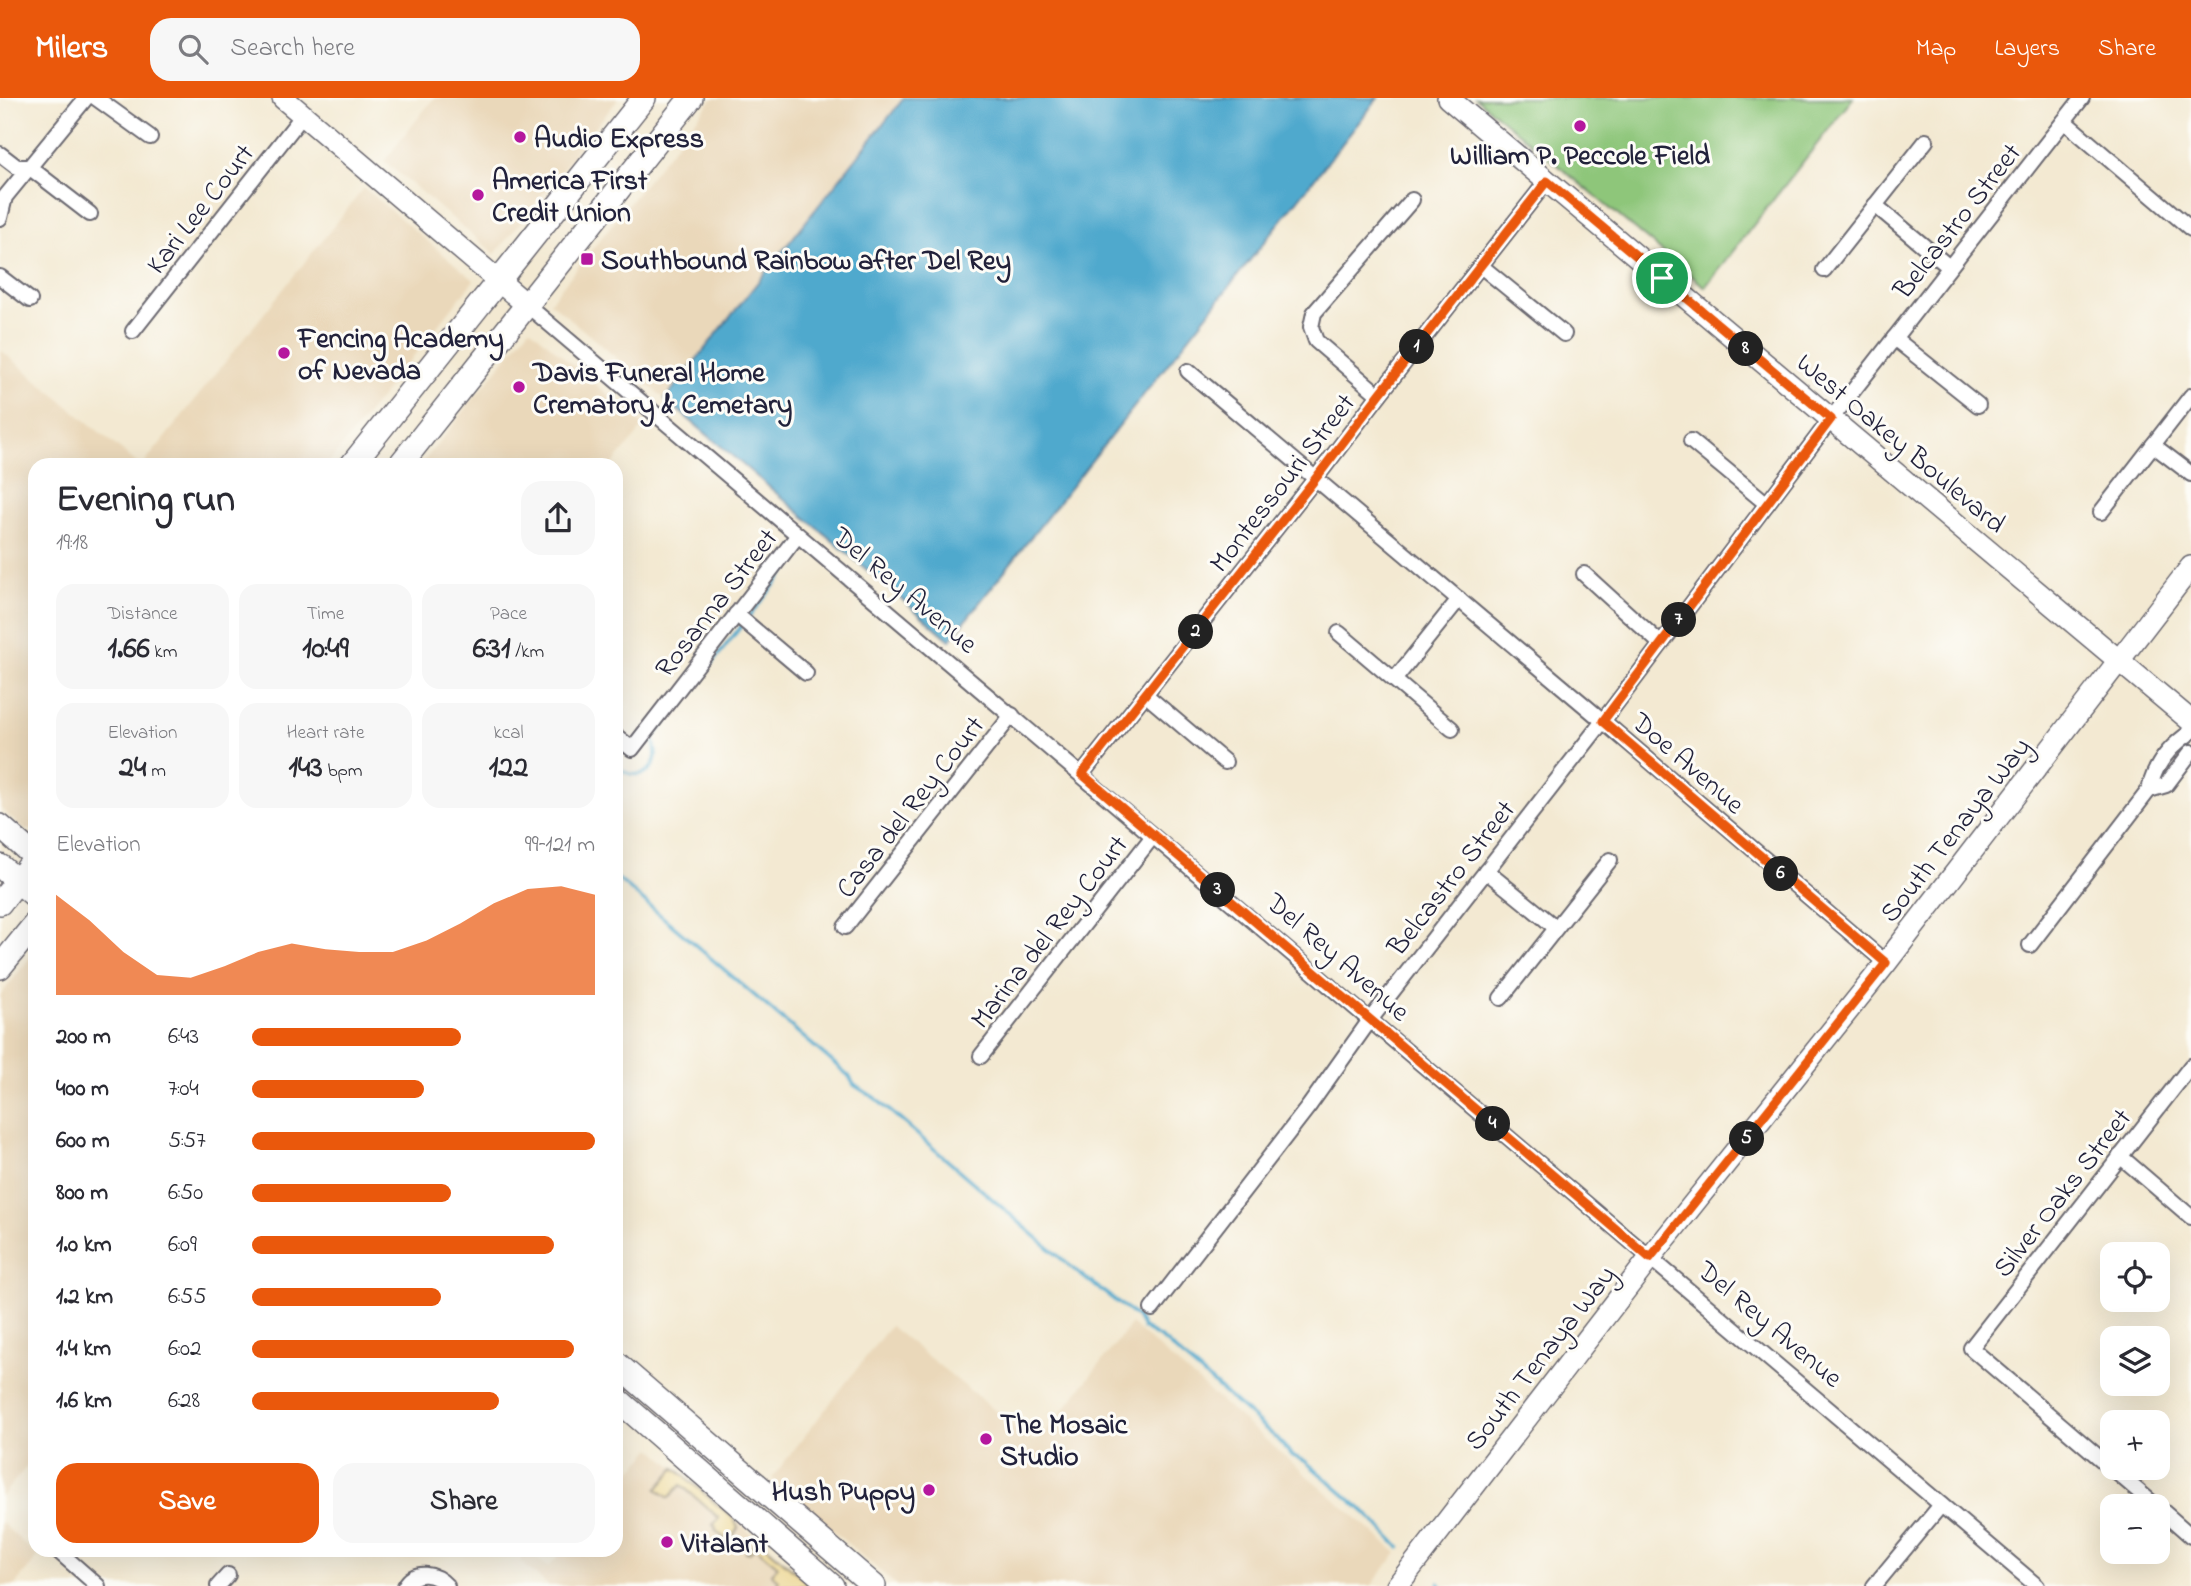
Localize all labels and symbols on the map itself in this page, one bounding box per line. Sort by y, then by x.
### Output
marker: William P. Peccole Field [1572,118,1588,134]
place label: Audio Express [534,120,704,161]
marker: Audio Express [512,129,528,145]
street label: Belcastro Street [1884,135,2033,310]
street label: Kari Lee Court [138,136,266,284]
place label: William P. Peccole Field [1450,137,1710,178]
place label: America First Credit Union [492,162,648,235]
marker: America First Credit Union [470,187,486,203]
place label: Southbound Rainbow after Del Rey [601,242,1011,283]
pin [1632,248,1692,308]
marker: Southbound Rainbow after Del Rey [579,251,595,267]
place label: Fencing Academy of Nevada [296,320,504,393]
pin: 1 [1400,330,1434,364]
pin: 8 [1728,331,1764,366]
marker: Fencing Academy of Nevada [276,345,292,361]
street label: West Oakey Boulevard [1786,345,2014,545]
place label: Davis Funeral Home Crematory & Cemetary [531,354,792,427]
marker: Davis Funeral Home Crematory & Cemetary [511,379,527,395]
street label: Montessouri Street [1201,386,1367,583]
street label: Del Rey Avenue [821,518,986,665]
street label: Rosanna Street [646,521,789,688]
pin: 7 [1662,602,1696,638]
pin: 2 [1178,614,1214,650]
street label: Doe Avenue [1620,703,1753,826]
street label: Casa del Rey Court [827,708,996,908]
street label: South Tenaya Way [1871,730,2042,933]
street label: Belcastro Street [1378,792,1527,967]
street label: Marina del Rey Court [962,827,1140,1039]
pin: 6 [1764,856,1798,892]
pin: 3 [1200,872,1236,908]
street label: Del Rey Avenue [1255,884,1418,1033]
street label: Silver Oaks Street [1984,1101,2143,1288]
pin: 4 [1476,1107,1510,1142]
pin: 5 [1730,1122,1764,1156]
street label: Del Rey Avenue [1686,1252,1851,1399]
street label: South Tenaya Way [1456,1258,1627,1461]
place label: The Mosaic Studio [1000,1406,1128,1479]
marker: The Mosaic Studio [978,1431,994,1447]
place label: Hush Puppy [772,1473,915,1514]
marker: Hush Puppy [921,1482,937,1498]
place label: Vitalant [680,1525,769,1566]
marker: Vitalant [659,1534,675,1550]

